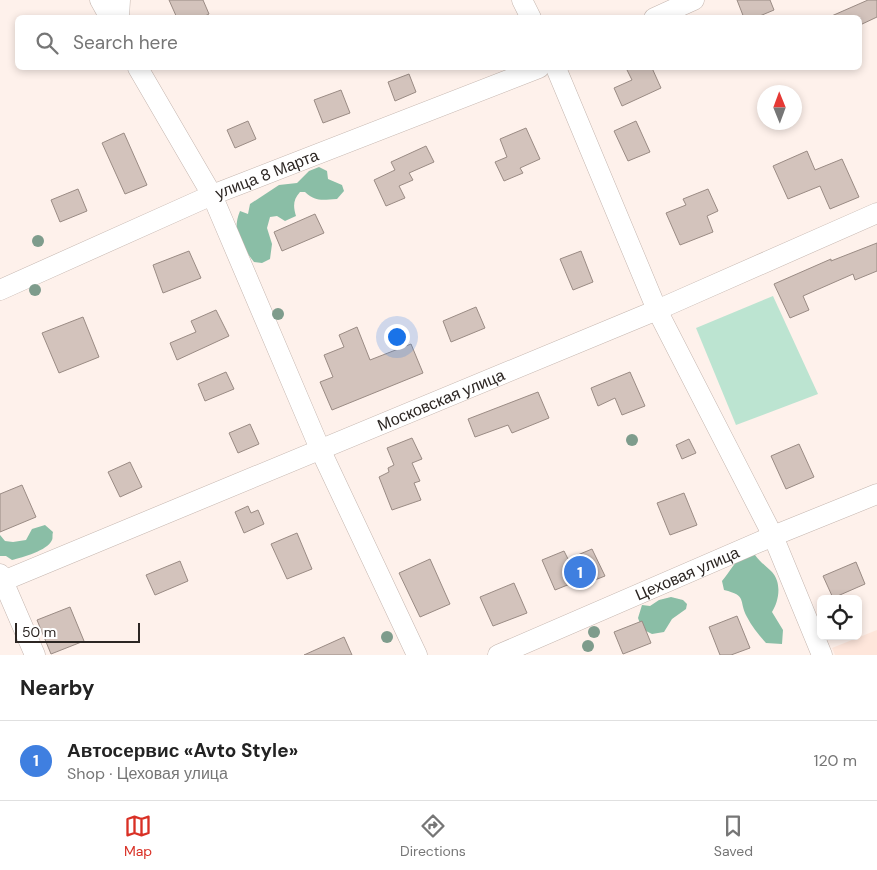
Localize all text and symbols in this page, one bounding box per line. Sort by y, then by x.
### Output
search box [15,15,862,70]
icon: search [33,29,61,57]
text: Search here [73,30,178,55]
north arrow [757,85,802,130]
street label: улица 8 Марта [212,144,322,203]
your location [384,324,410,350]
street label: Московская улица [374,364,508,435]
street label: Цеховая улица [632,541,742,605]
pin: 1 [564,553,596,591]
map controls [817,595,862,640]
button: locate [817,595,862,640]
scale bar [15,620,140,643]
text: 50 m [22,623,56,641]
text: Nearby [20,674,94,702]
text: Автосервис «Avto Style» [67,738,298,763]
text: 1 [33,750,39,771]
text: 120 m [813,750,857,771]
text: Shop · Цеховая улица [67,763,228,784]
tab: Map [124,812,152,860]
tab: Directions [400,812,466,860]
tab: Saved [714,812,753,860]

